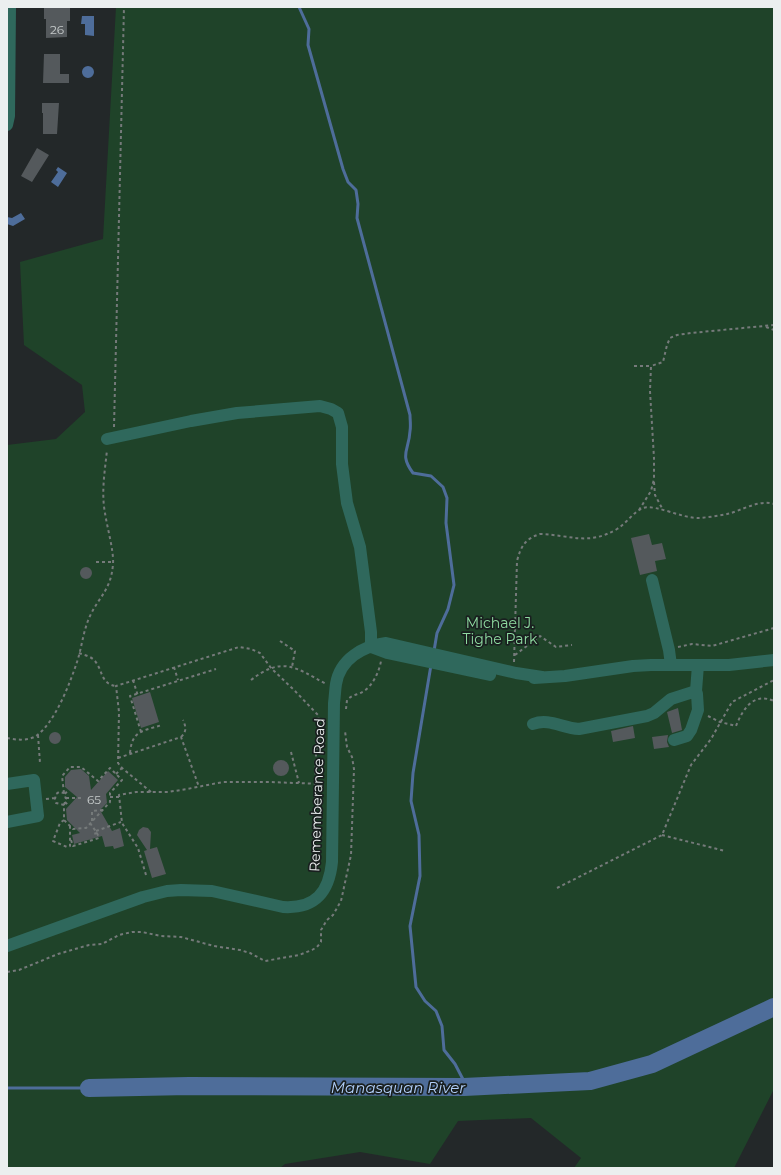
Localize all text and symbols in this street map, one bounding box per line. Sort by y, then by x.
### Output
house number: 26 [50,22,64,37]
park label: Michael J. Tighe Park [463,614,538,648]
street label: Rememberance Road [305,718,329,872]
house number: 65 [87,792,101,807]
water label: Manasquan River [331,1078,466,1097]

